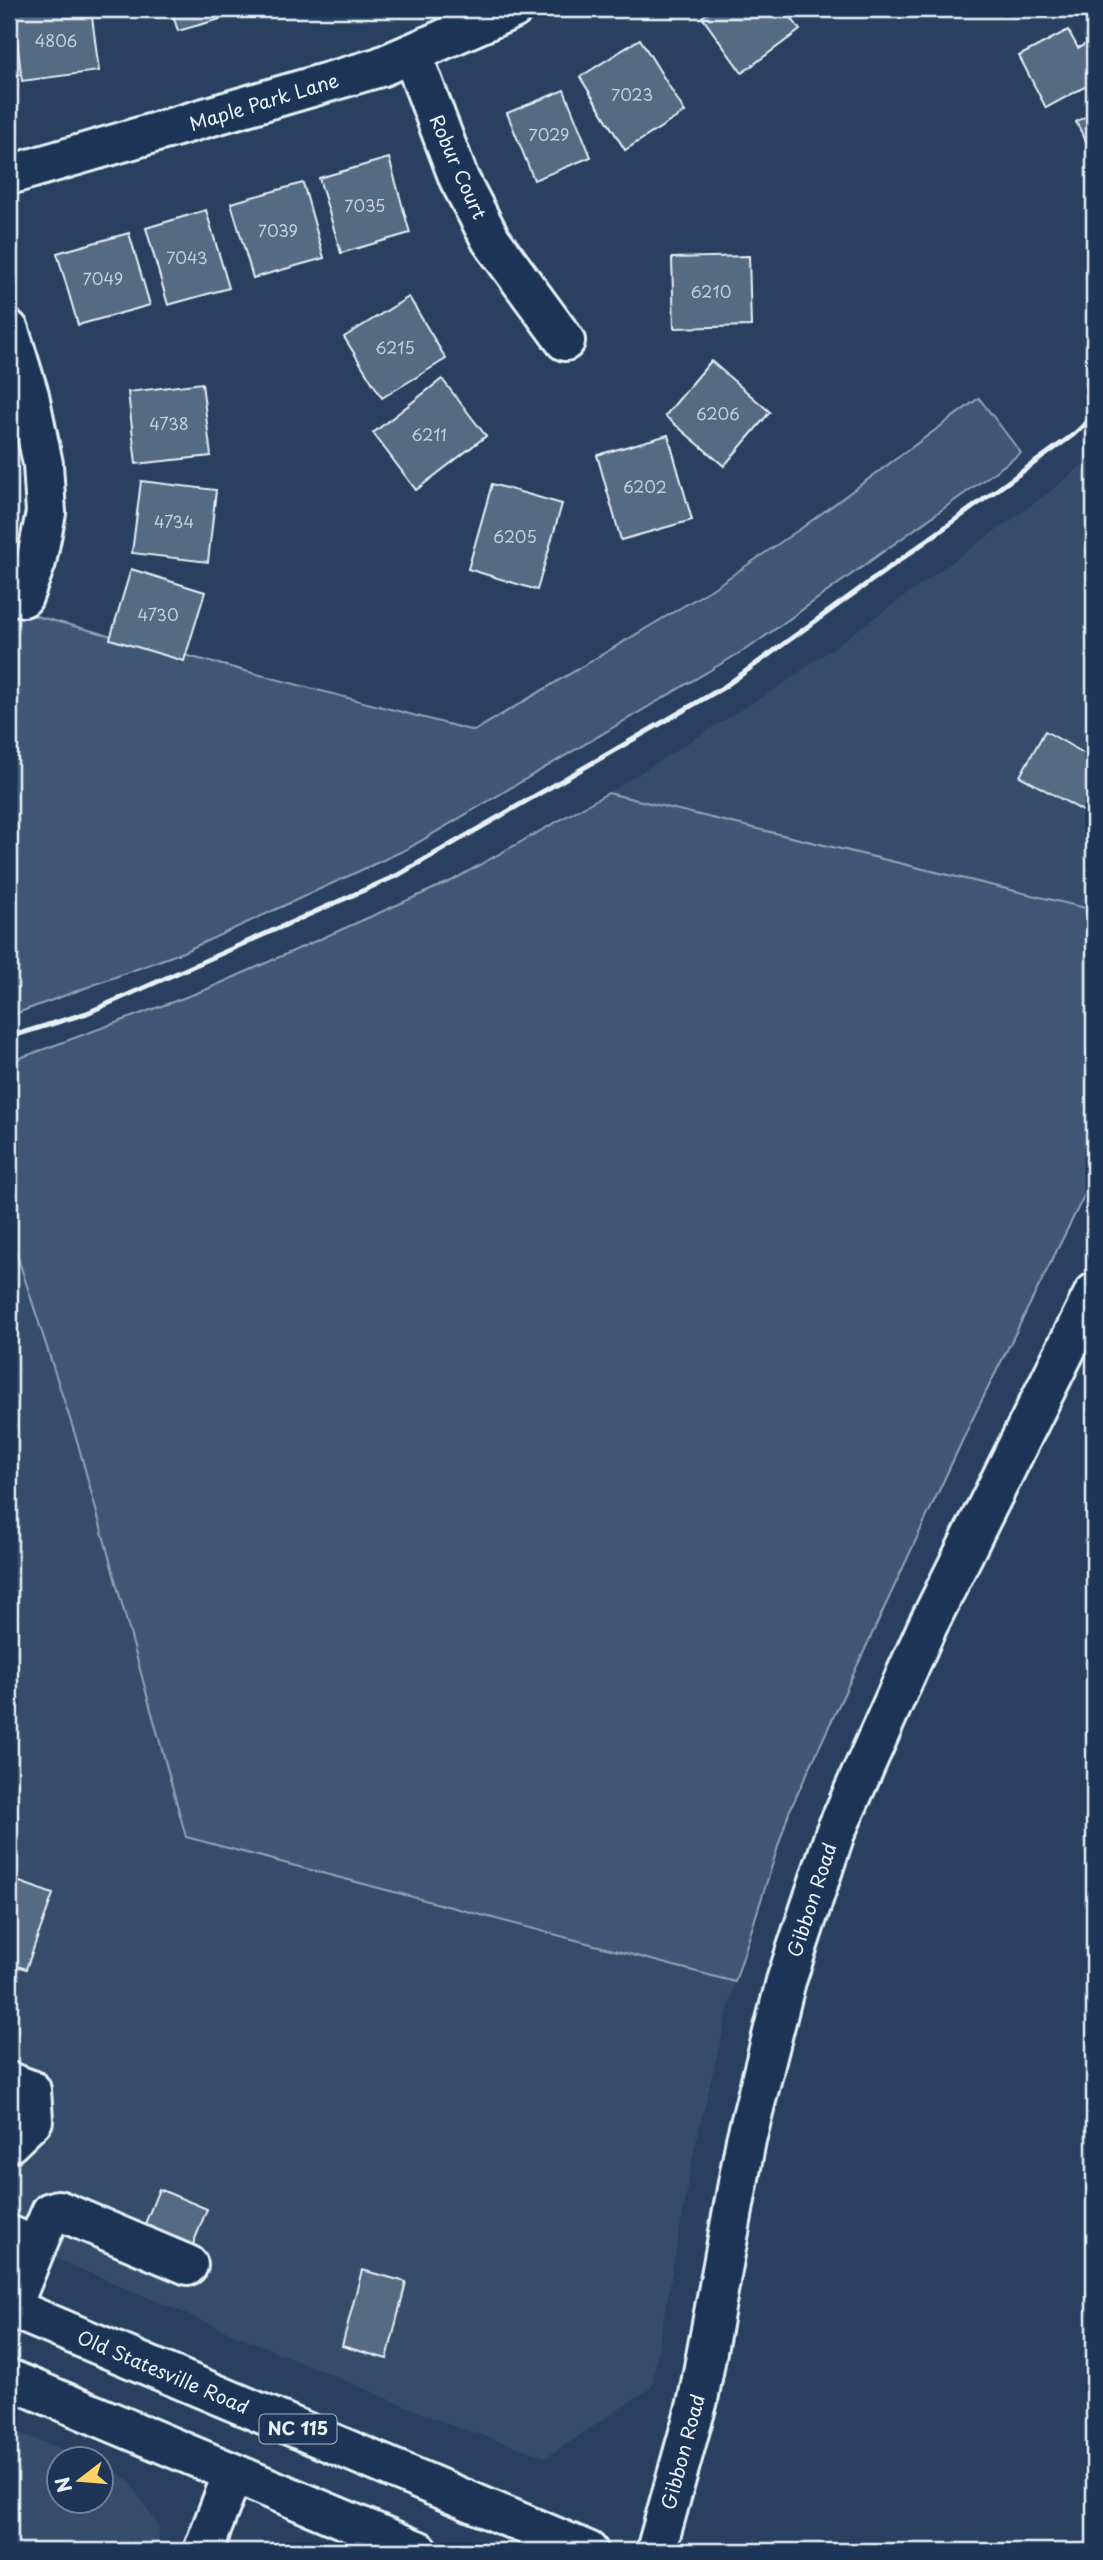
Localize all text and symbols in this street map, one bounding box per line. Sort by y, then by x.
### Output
house number: 4806 [35,28,77,52]
street label: Maple Park Lane [186,65,342,137]
house number: 7023 [611,82,653,106]
street label: Robur Court [423,110,495,224]
house number: 7029 [529,122,569,146]
house number: 7035 [345,193,385,217]
house number: 7039 [258,218,298,242]
house number: 7043 [166,245,208,269]
house number: 7049 [83,266,123,290]
house number: 6210 [691,279,731,303]
house number: 6215 [375,335,415,359]
house number: 6206 [696,401,740,425]
house number: 4738 [149,411,189,435]
house number: 6211 [411,422,447,446]
house number: 6202 [623,474,667,498]
house number: 4734 [154,509,194,533]
house number: 6205 [493,524,537,548]
house number: 4730 [137,602,179,626]
street label: Gibbon Road [779,1839,843,1960]
street label: Old Statesville Road [73,2322,254,2420]
street label: Gibbon Road [653,2391,711,2513]
road number: NC 115 [260,2414,336,2444]
north arrow [46,2444,116,2514]
text: N [47,2474,78,2496]

